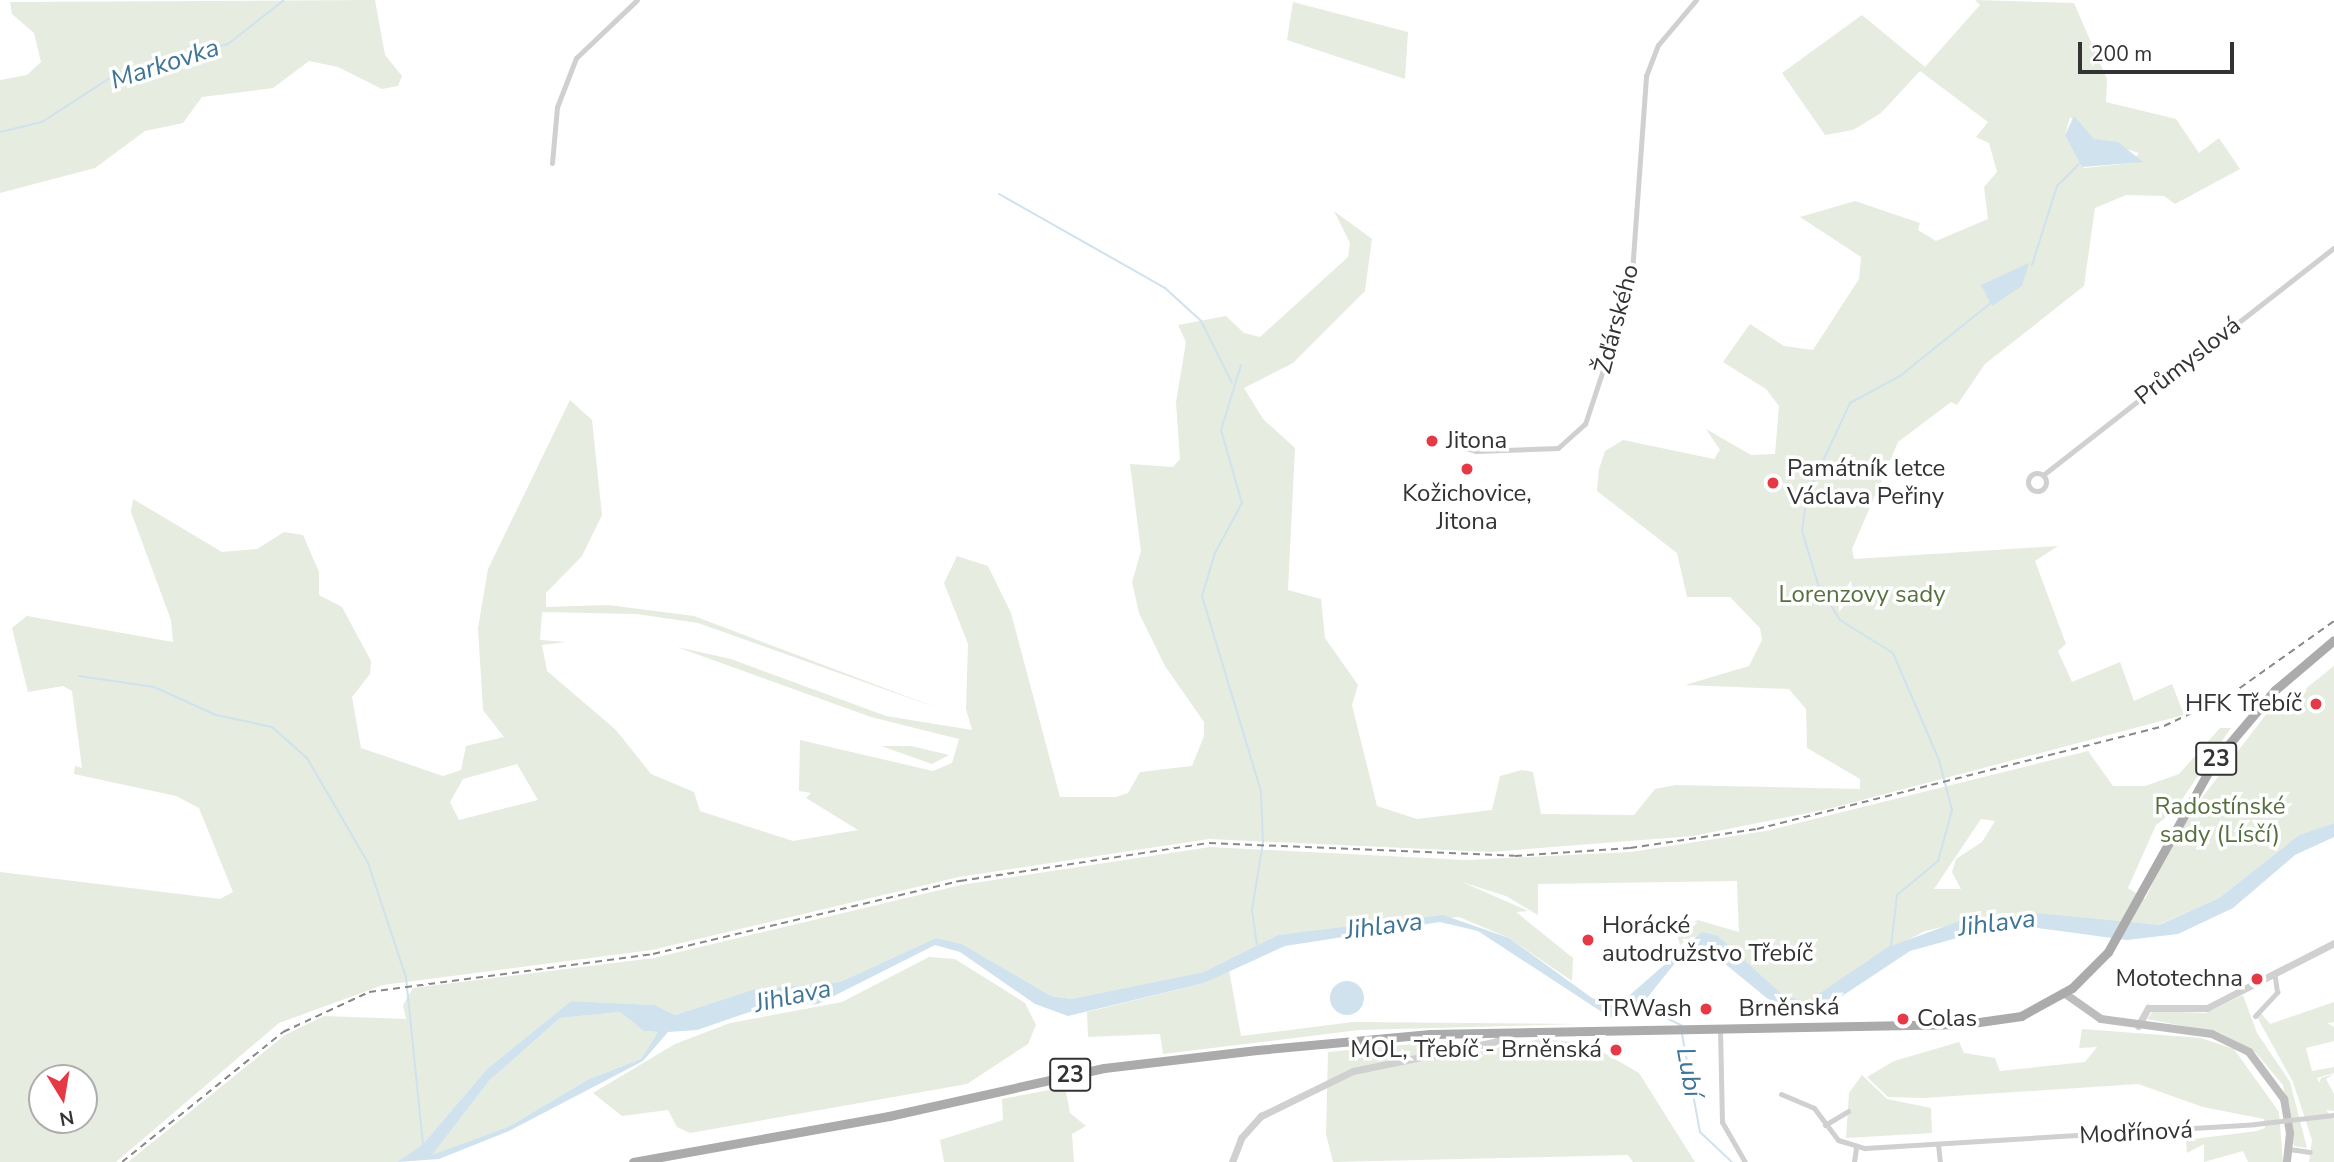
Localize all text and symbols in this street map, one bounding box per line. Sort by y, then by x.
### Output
scale bar [2082,28,2238,72]
water label: Markovka [107,32,223,96]
text: 200 m [2091,40,2152,68]
street label: Žďárského [1589,261,1645,377]
street label: Průmyslová [2129,311,2247,411]
place label: Jitona [1446,427,1507,455]
marker: Jitona [1424,433,1440,449]
place label: Památník letce Václava Peřiny [1787,455,1945,511]
marker: Kožichovice, Jitona [1459,461,1475,477]
marker: Památník letce Václava Peřiny [1765,475,1781,491]
place label: Kožichovice, Jitona [1402,480,1532,536]
park label: Lorenzovy sady [1778,581,1946,609]
place label: HFK Třebíč [2185,690,2302,718]
marker: HFK Třebíč [2308,696,2324,712]
road number: 23 [2195,740,2237,778]
park label: Radostínské sady (Lísčí) [2154,793,2286,849]
water label: Jihlava [1957,903,2037,943]
water label: Jihlava [1344,906,1424,946]
place label: Horácké autodružstvo Třebíč [1602,912,1813,968]
marker: Horácké autodružstvo Třebíč [1580,932,1596,948]
place label: Mototechna [2116,965,2243,993]
marker: Mototechna [2249,971,2265,987]
water label: Jihlava [752,973,834,1019]
street label: Brněnská [1738,993,1840,1023]
place label: TRWash [1599,995,1692,1023]
marker: TRWash [1698,1001,1714,1017]
place label: Colas [1917,1005,1977,1033]
marker: Colas [1895,1011,1911,1027]
place label: MOL, Třebíč - Brněnská [1350,1036,1602,1064]
marker: MOL, Třebíč - Brněnská [1608,1042,1624,1058]
water label: Lubí [1669,1045,1709,1099]
road number: 23 [1049,1056,1091,1094]
north arrow [28,1064,98,1134]
text: N [57,1104,76,1132]
street label: Modřínová [2078,1116,2194,1150]

